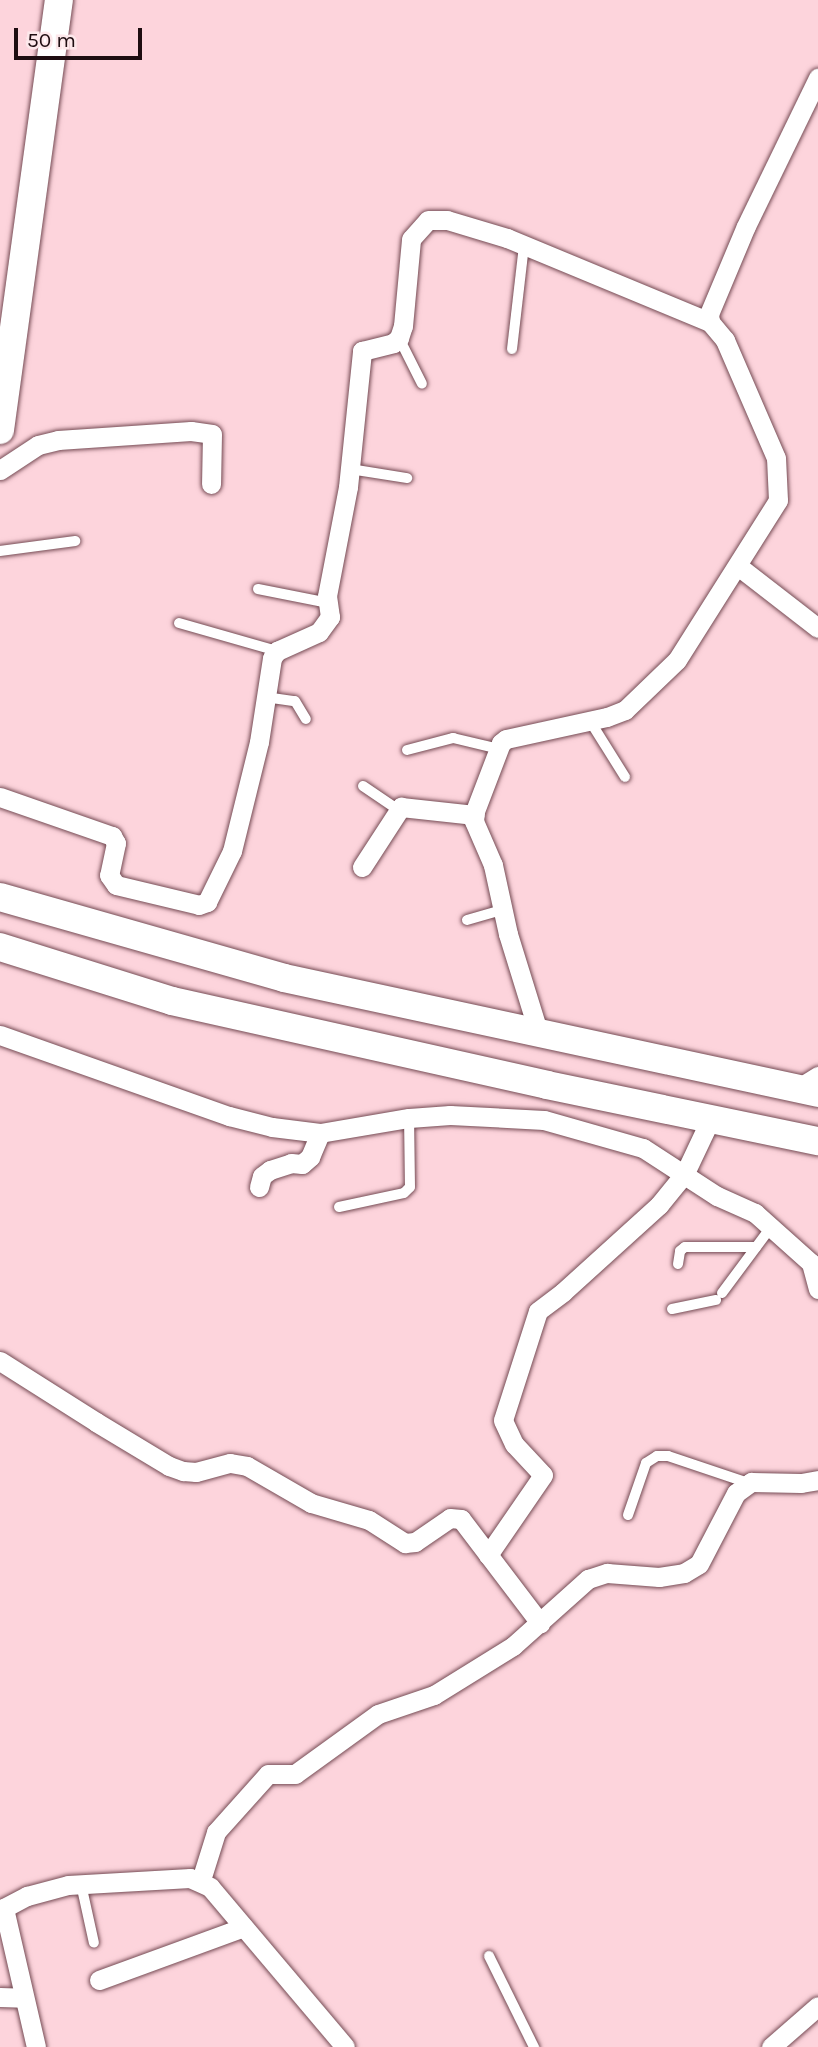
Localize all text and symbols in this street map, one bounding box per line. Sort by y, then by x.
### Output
scale bar [18,14,145,58]
text: 50 m [27,28,76,52]

